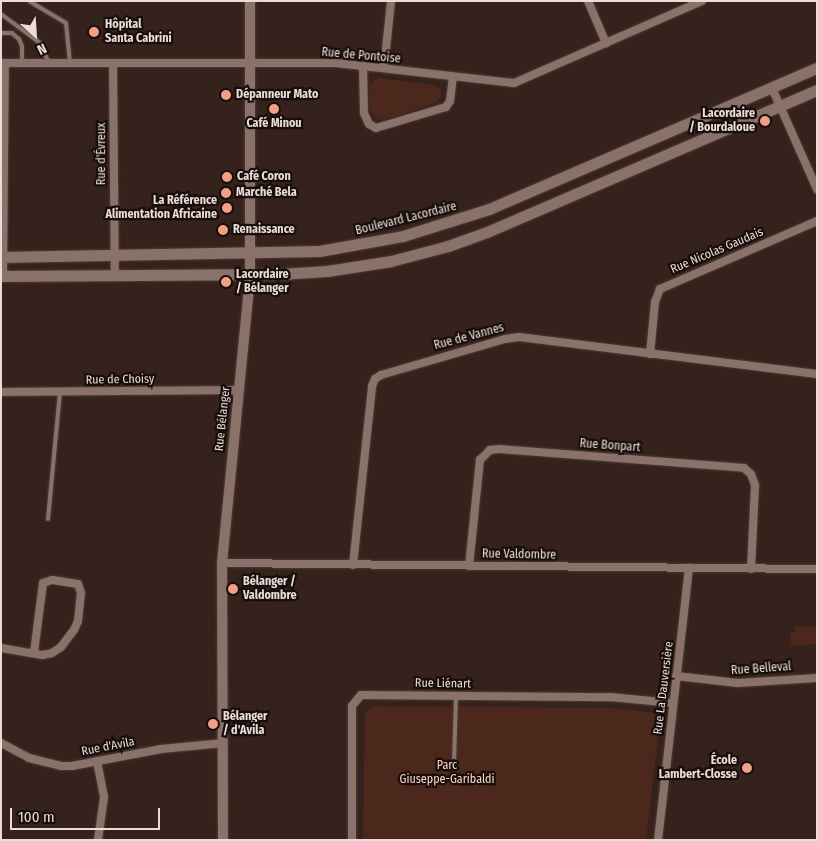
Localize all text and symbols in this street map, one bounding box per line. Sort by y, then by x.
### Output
north arrow [10,10,60,60]
place label: Hôpital Santa Cabrini [105,18,172,46]
marker: Hôpital Santa Cabrini [87,25,101,39]
text: N [34,39,49,58]
street label: Rue de Pontoise [321,45,401,67]
place label: Dépanneur Mato [236,88,318,102]
marker: Dépanneur Mato [220,89,232,101]
marker: Café Minou [268,103,280,115]
place label: Lacordaire / Bourdaloue [689,107,755,135]
marker: Lacordaire / Bourdaloue [759,115,771,127]
place label: Café Minou [246,117,302,131]
street label: Rue d'Évreux [95,123,109,185]
place label: Café Coron [237,170,291,184]
marker: Café Coron [221,171,233,183]
place label: Marché Bela [236,186,297,200]
marker: Marché Bela [220,187,232,199]
place label: La Référence Alimentation Africaine [105,194,217,222]
street label: Boulevard Lacordaire [354,199,458,239]
marker: La Référence Alimentation Africaine [221,202,233,214]
place label: Renaissance [233,223,295,237]
marker: Renaissance [217,224,229,236]
street label: Rue Nicolas Gaudais [668,225,766,277]
place label: Lacordaire / Bélanger [236,268,289,296]
marker: Lacordaire / Bélanger [220,276,232,288]
street label: Rue de Vannes [432,321,506,353]
street label: Rue de Choisy [86,372,154,388]
street label: Rue Bélanger [212,386,234,452]
street label: Rue Bonpart [579,437,641,455]
street label: Rue Valdombre [482,547,556,563]
place label: Bélanger / Valdombre [243,575,297,603]
marker: Bélanger / Valdombre [227,583,239,595]
street label: Rue La Dauversière [651,641,677,735]
street label: Rue Belleval [730,660,792,678]
street label: Rue Liénart [415,676,471,692]
place label: Bélanger / d'Avila [223,710,267,738]
marker: Bélanger / d'Avila [207,718,219,730]
street label: Rue d'Avila [80,735,136,759]
place label: École Lambert-Closse [659,754,737,782]
park label: Parc Giuseppe-Garibaldi [400,759,494,787]
marker: École Lambert-Closse [741,762,753,774]
scale bar [12,798,162,830]
text: 100 m [18,808,55,826]

